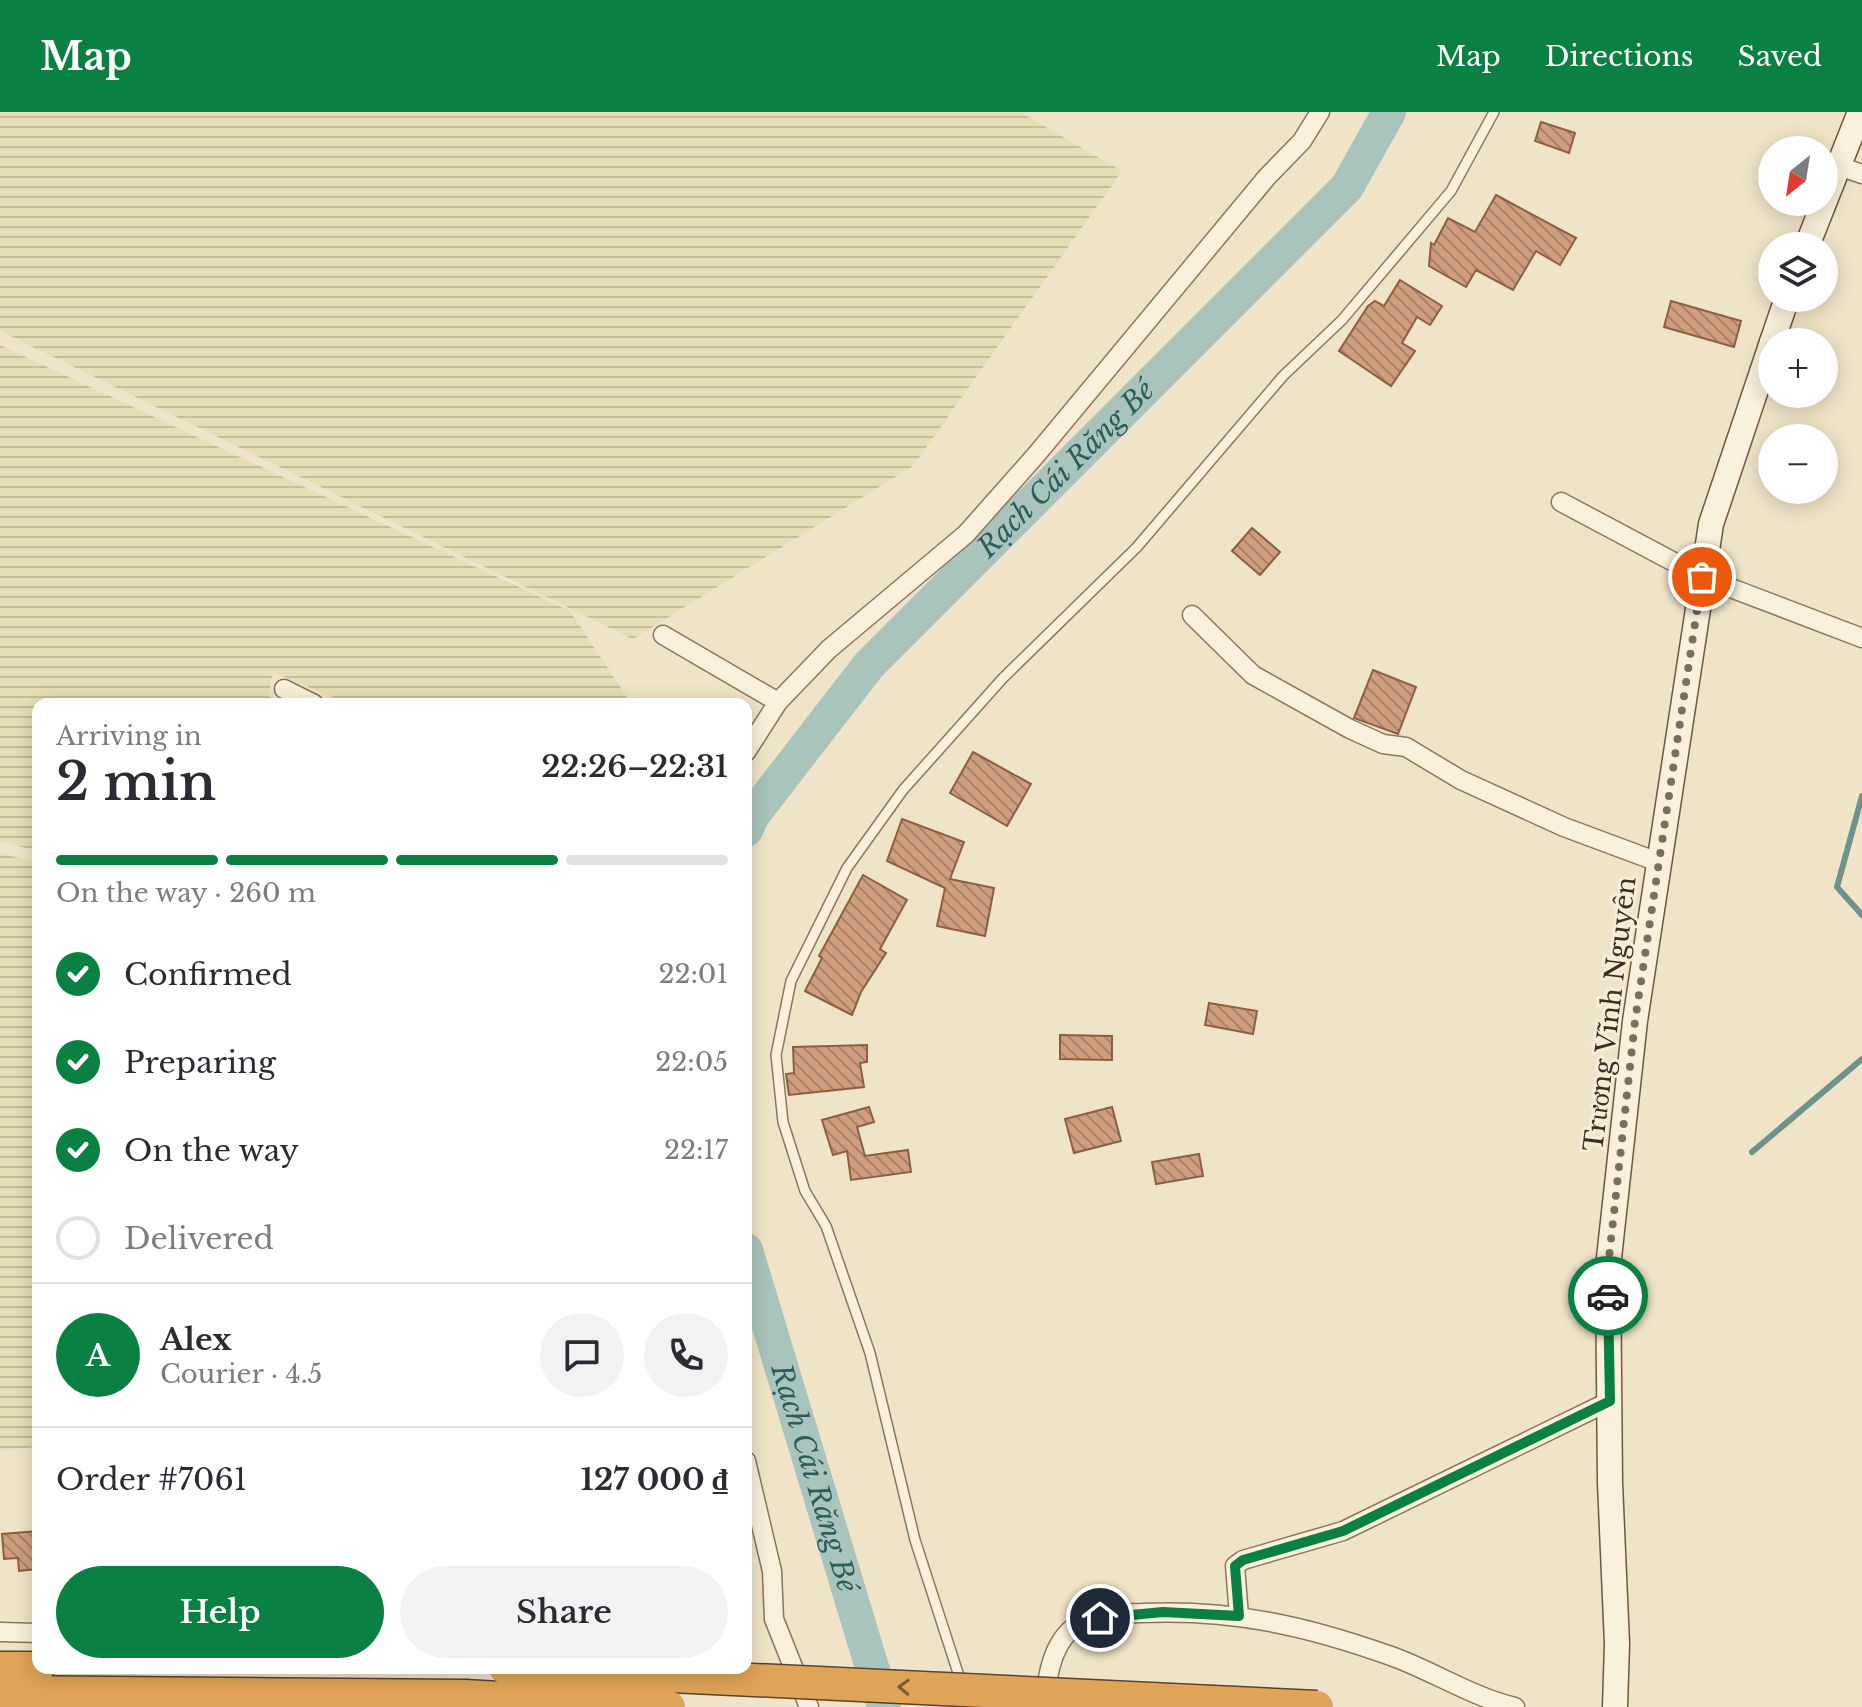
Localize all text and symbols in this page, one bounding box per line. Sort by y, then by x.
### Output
text: Map [40,33,132,80]
text: Map [1436,39,1501,74]
text: Directions [1545,39,1694,74]
text: Saved [1738,39,1822,74]
north arrow [1758,136,1838,216]
map controls [1758,136,1838,504]
button: layers [1758,232,1838,312]
button: + [1758,328,1838,408]
water label: Rạch Cái Răng Bé [969,371,1163,565]
button: − [1758,424,1838,504]
pin [1668,543,1736,611]
icon: bag [1680,555,1724,599]
text: Arriving in [56,720,202,752]
text: 22:26–22:31 [541,748,728,785]
text: 2 min [56,750,216,814]
street label: Trương Vĩnh Nguyên [1577,875,1643,1153]
text: On the way · 260 m [56,877,316,909]
icon: check [56,952,100,996]
text: Confirmed [124,956,292,993]
text: 22:01 [658,958,728,990]
icon: check [56,1040,100,1084]
text: Preparing [124,1044,276,1081]
text: 22:05 [655,1046,728,1078]
icon: check [56,1128,100,1172]
text: On the way [124,1132,299,1169]
text: 22:17 [664,1134,728,1166]
text: Delivered [124,1220,274,1257]
courier [1568,1256,1648,1336]
icon: car [1586,1274,1630,1318]
button: chat [540,1313,624,1397]
button: phone [644,1313,728,1397]
text: Alex [160,1321,232,1358]
text: A [86,1337,110,1374]
text: Courier · 4.5 [160,1358,322,1390]
water label: Rạch Cái Răng Bé [764,1359,866,1598]
text: Order #7061 [56,1461,247,1498]
text: 127 000 ₫ [581,1461,728,1498]
button: Help [56,1566,384,1658]
button: Share [400,1566,728,1658]
pin [1066,1584,1134,1652]
icon: home [1078,1596,1122,1640]
one-way arrow [897,1679,910,1696]

